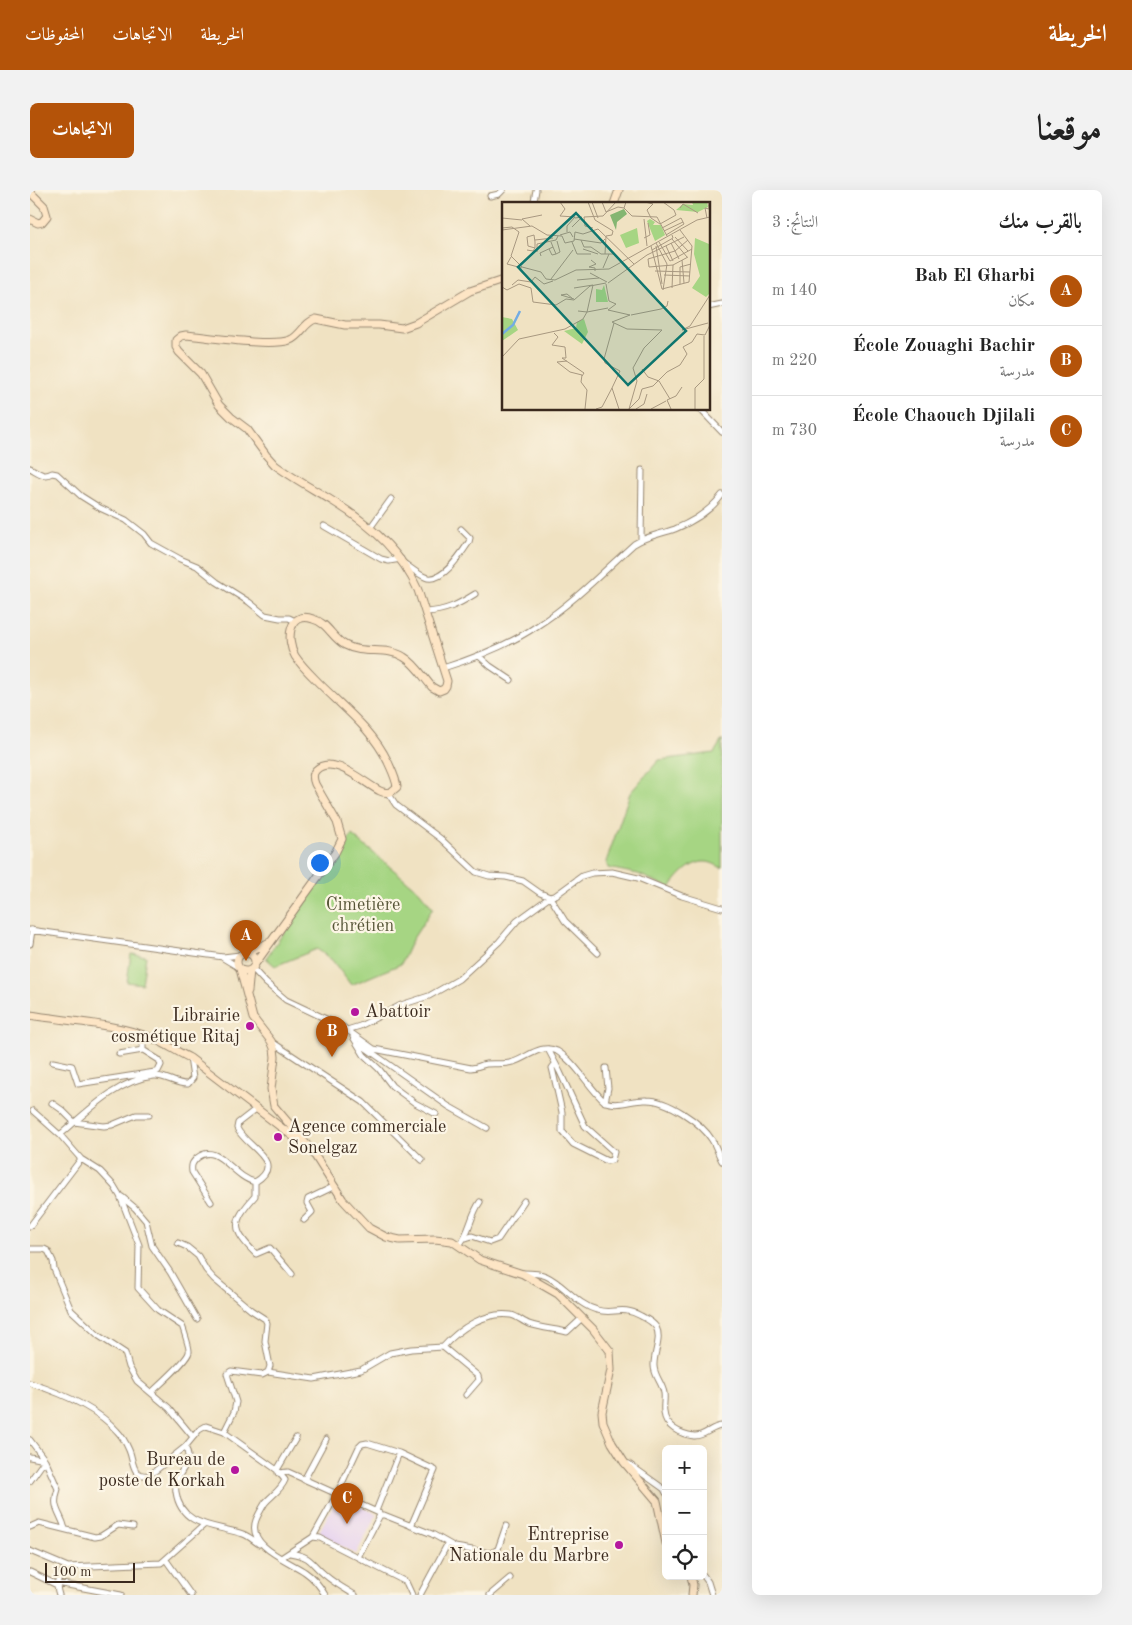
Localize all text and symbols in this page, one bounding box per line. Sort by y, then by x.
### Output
text: الخريطة [1049,23,1107,47]
text: المحفوظات [25,26,84,44]
text: الاتجاهات [112,26,172,44]
text: الخريطة [200,26,244,44]
button: الاتجاهات [30,103,134,158]
text: موقعنا [1037,112,1102,147]
inset map [502,202,710,410]
text: بالقرب منك [999,212,1082,233]
text: النتائج: 3 [772,215,818,231]
text: Bab El Gharbi [914,267,1035,286]
text: 140 m [772,283,817,299]
text: A [1060,283,1072,299]
text: مكان [1008,294,1035,310]
text: École Zouaghi Bachir [853,337,1035,356]
text: 220 m [772,353,817,369]
text: B [1060,353,1072,369]
text: مدرسة [1000,364,1035,380]
text: École Chaouch Djilali [852,407,1035,426]
text: 730 m [772,423,817,439]
text: C [1061,423,1071,439]
text: مدرسة [1000,434,1035,450]
your location [307,850,333,876]
park label: Cimetière chrétien [326,896,400,935]
pin: A [230,920,262,961]
place label: Abattoir [365,1003,431,1021]
marker: Abattoir [349,1006,361,1018]
place label: Librairie cosmétique Ritaj [111,1007,240,1046]
pin: B [316,1016,348,1057]
marker: Librairie cosmétique Ritaj [244,1020,256,1032]
place label: Agence commerciale Sonelgaz [288,1118,446,1157]
marker: Agence commerciale Sonelgaz [272,1131,284,1143]
map controls [662,1445,707,1580]
button: + [662,1445,707,1490]
place label: Bureau de poste de Korkah [99,1451,225,1490]
marker: Bureau de poste de Korkah [229,1464,241,1476]
pin: C [331,1483,363,1524]
button: − [662,1490,707,1535]
place label: Entreprise Nationale du Marbre [449,1526,609,1565]
button: locate [662,1535,707,1580]
marker: Entreprise Nationale du Marbre [613,1539,625,1551]
scale bar [45,1560,135,1583]
text: 100 m [52,1565,91,1579]

